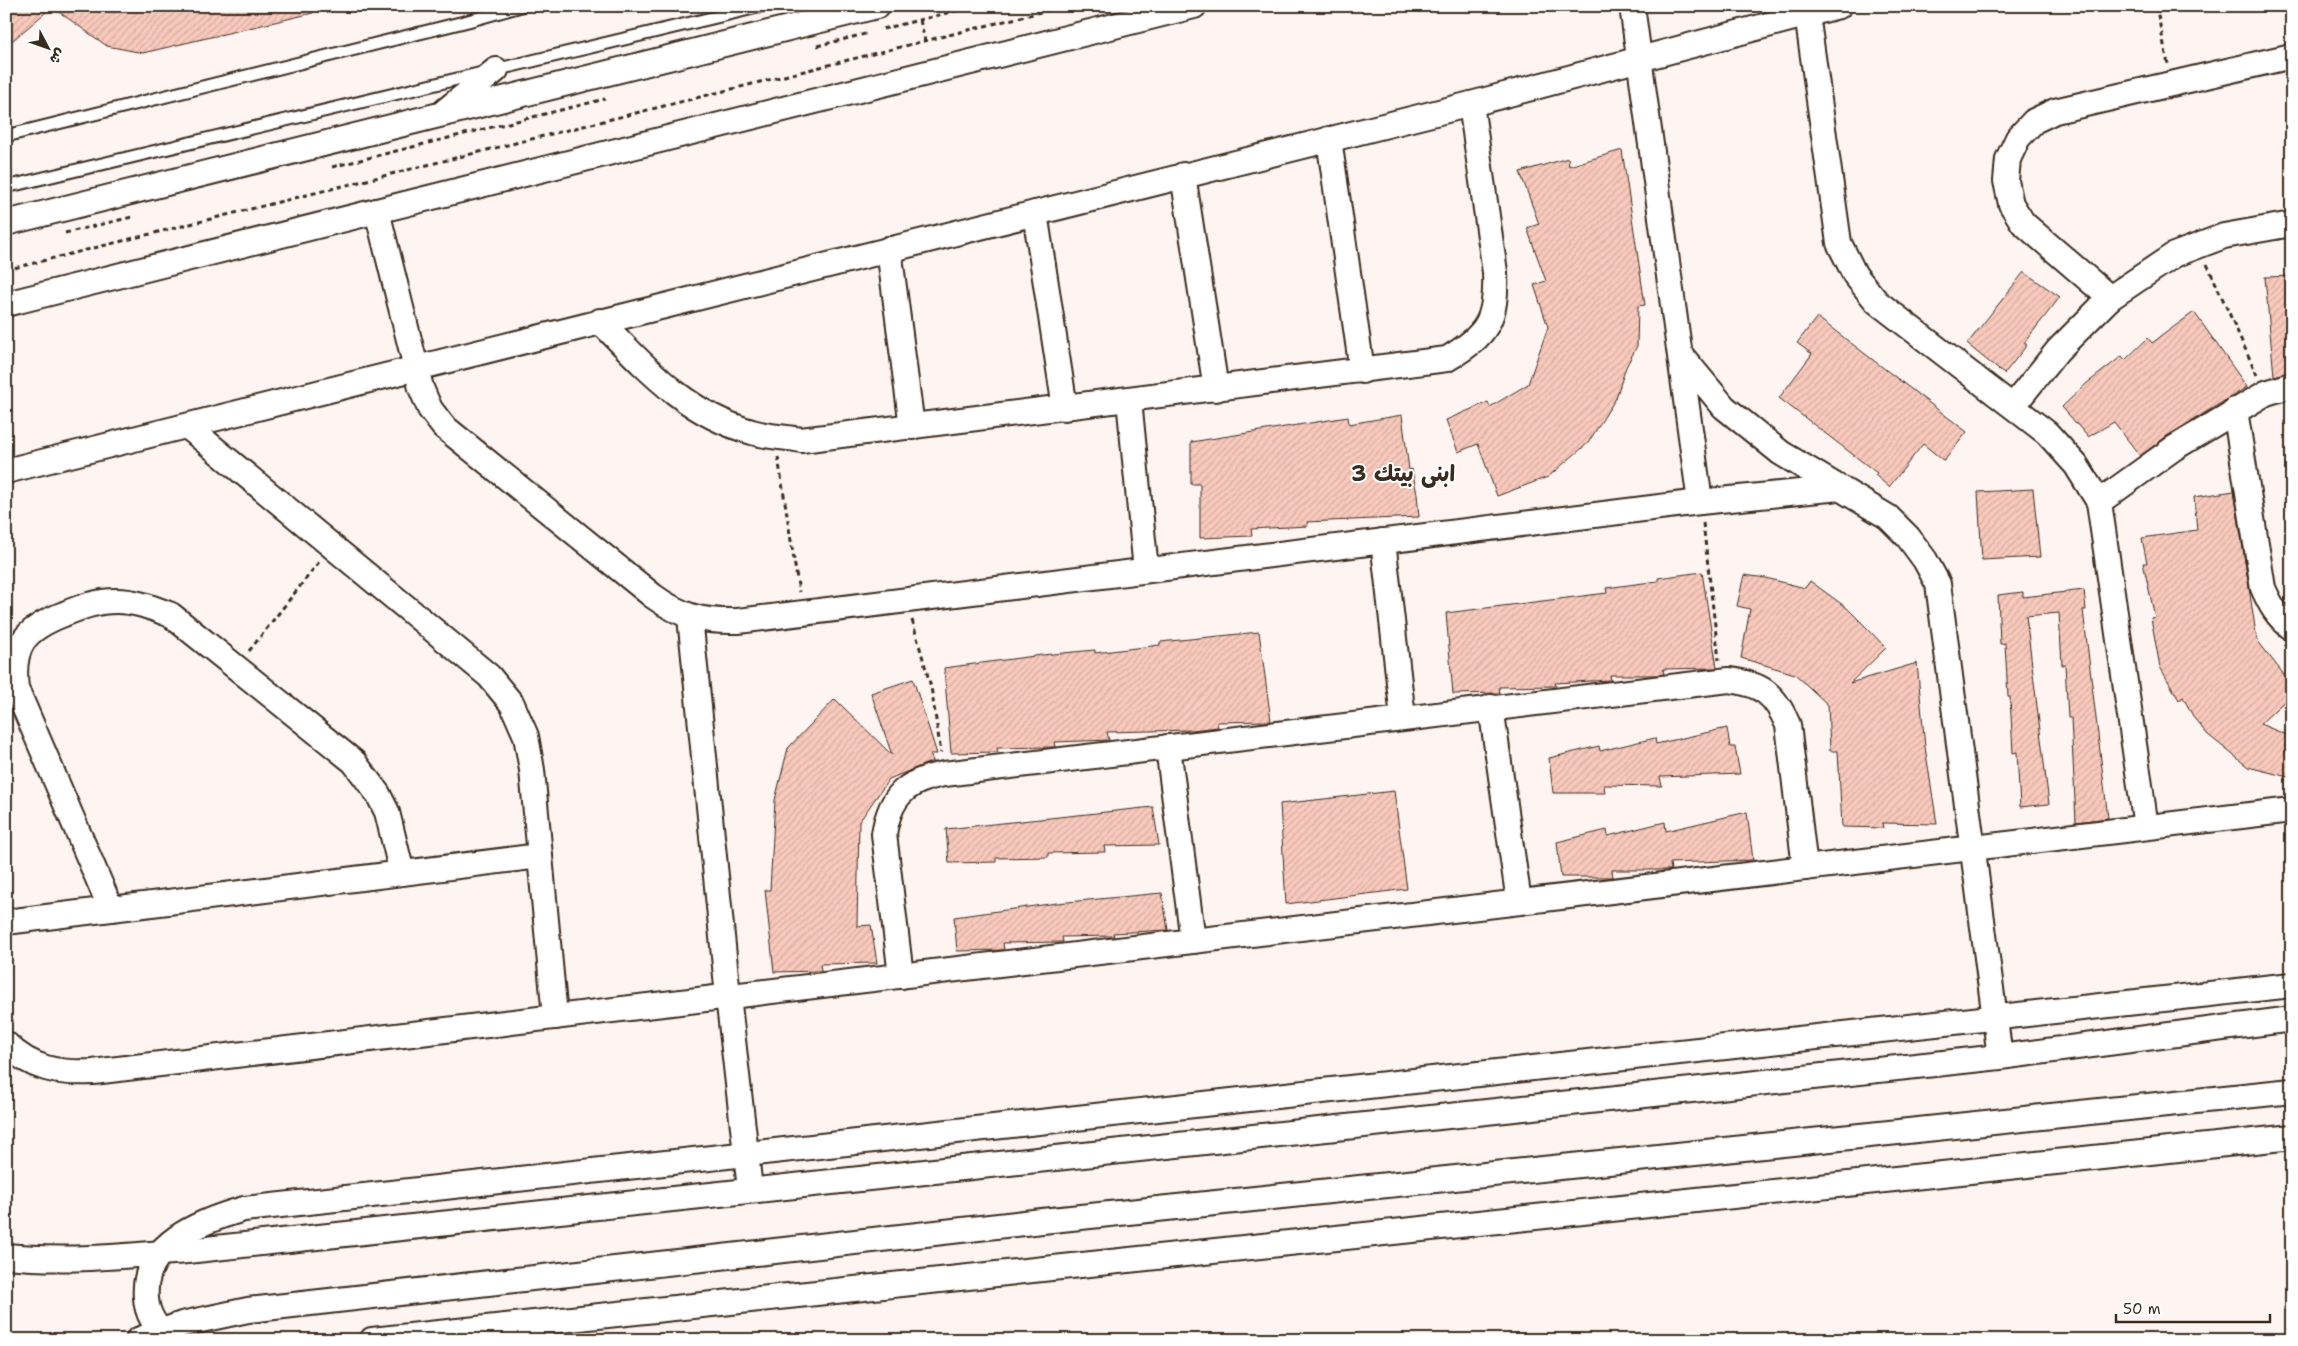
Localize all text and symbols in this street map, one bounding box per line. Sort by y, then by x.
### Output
north arrow [22,22,72,72]
text: ش [46,45,70,68]
district label: ابنى بيتك 3 [1351,459,1455,488]
scale bar [2116,1291,2269,1323]
text: 50 m [2123,1299,2161,1319]

